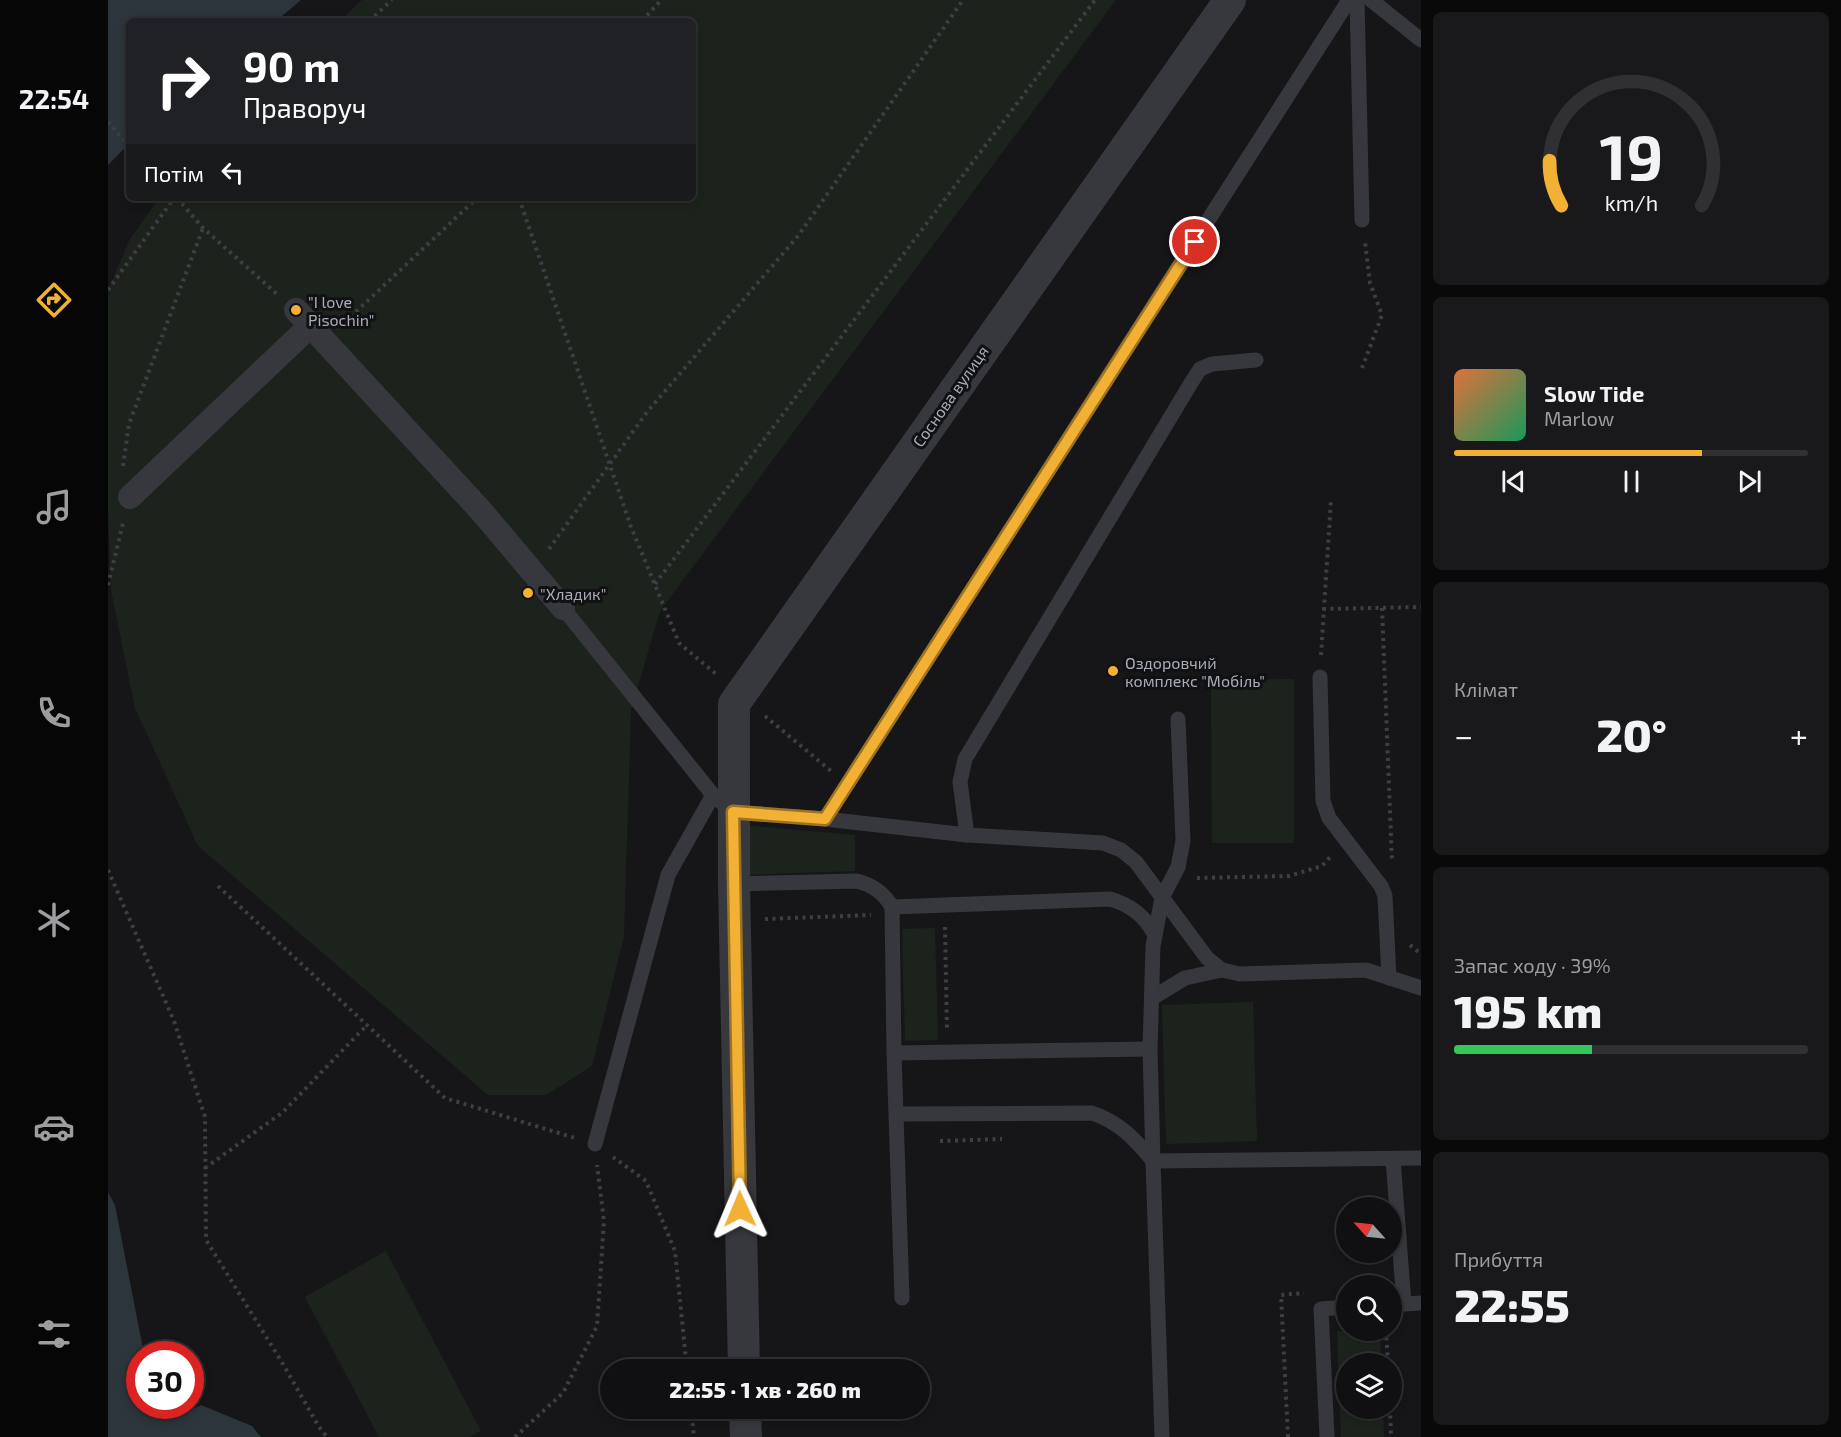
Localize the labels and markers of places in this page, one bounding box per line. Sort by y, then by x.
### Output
pin [1169,216,1220,267]
place label: "I love Pisochin" [308,292,375,329]
marker: "I love Pisochin" [289,303,303,317]
place label: "Хладик" [540,584,606,603]
marker: "Хладик" [521,586,535,600]
place label: Оздоровчий комплекс "Мобіль" [1125,653,1265,690]
marker: Оздоровчий комплекс "Мобіль" [1106,664,1120,678]

